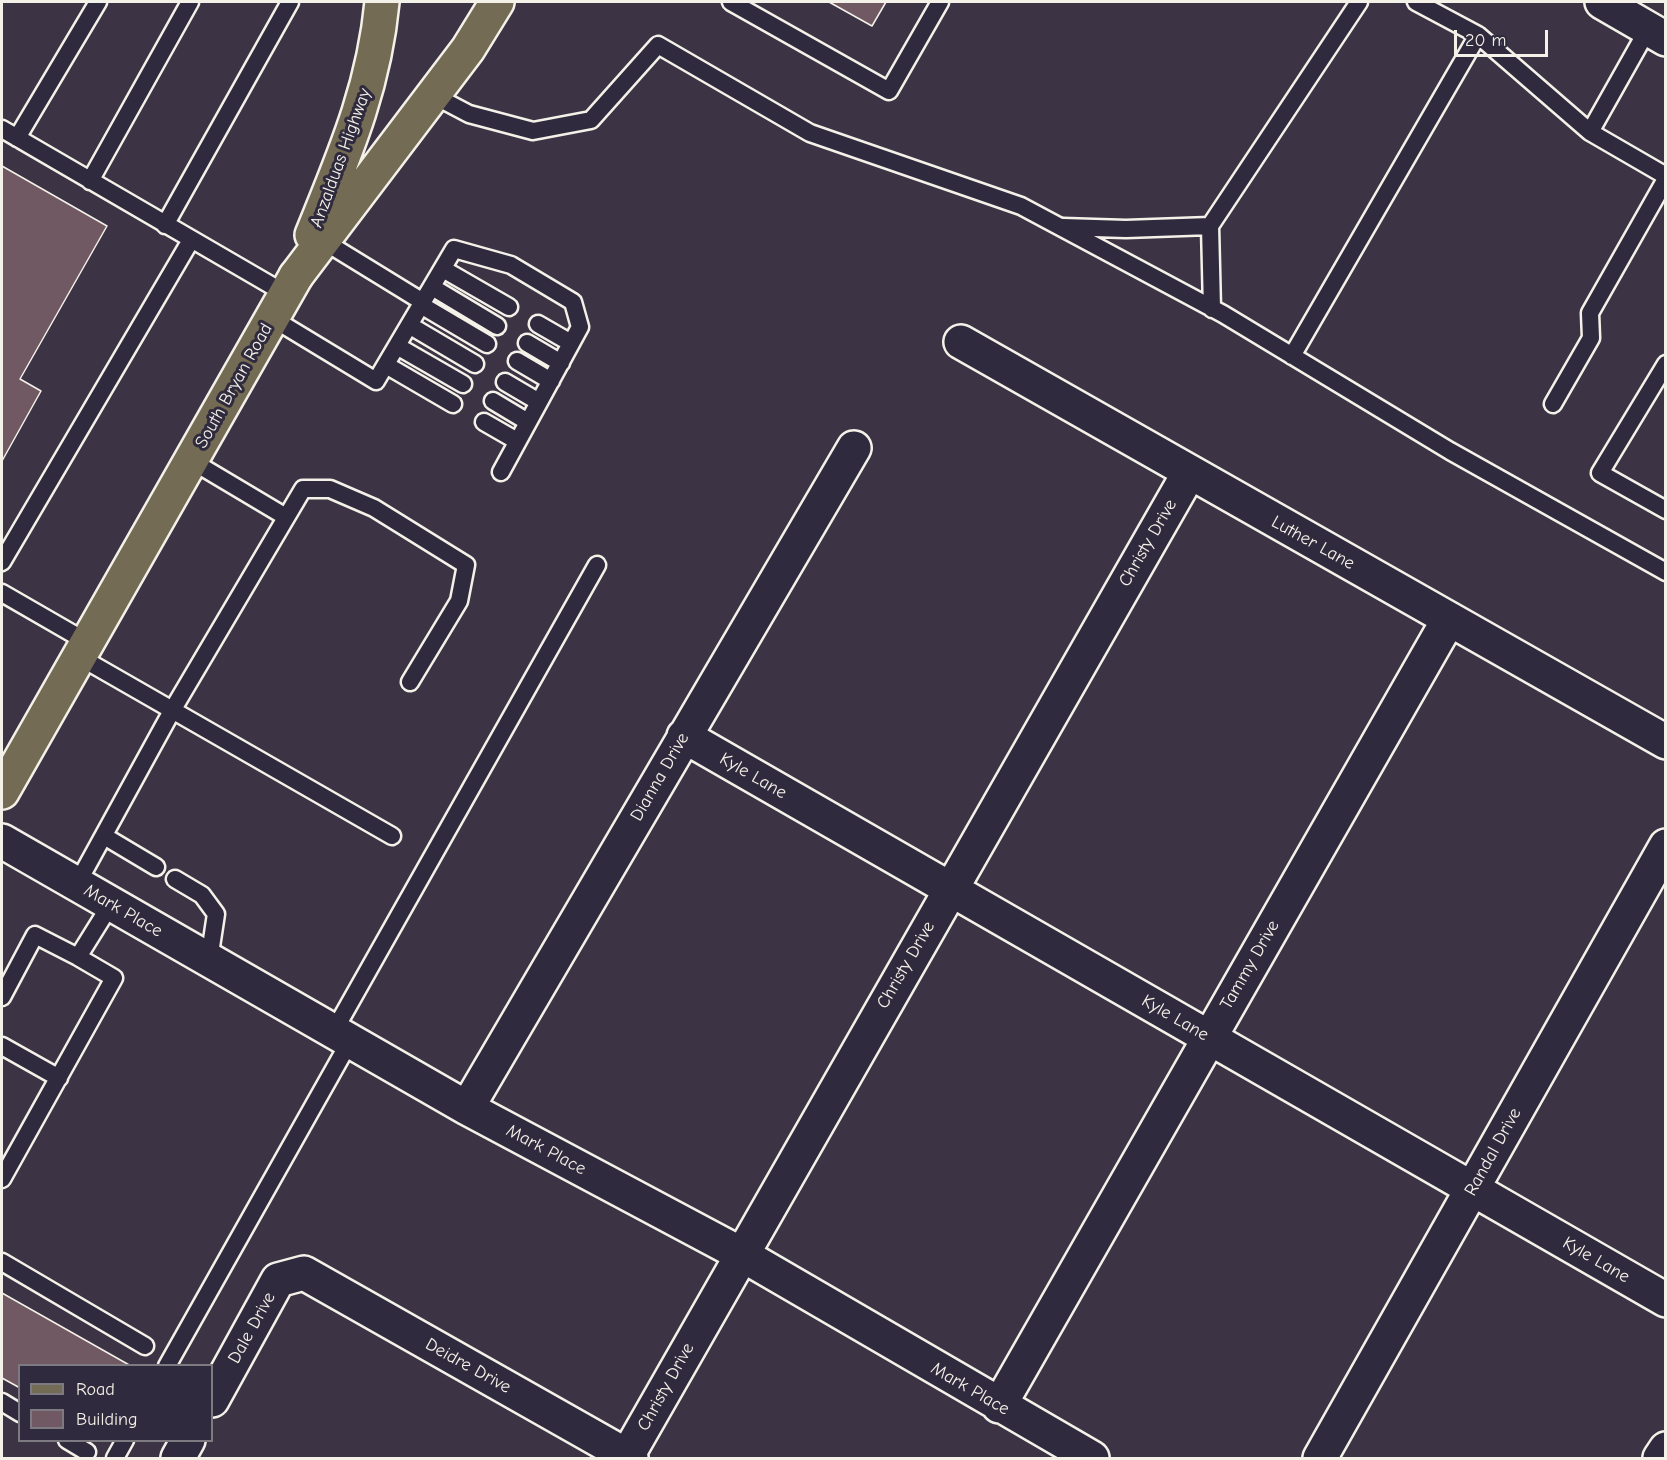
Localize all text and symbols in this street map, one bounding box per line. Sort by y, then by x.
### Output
scale bar [1457,18,1552,56]
text: 20 m [1465,30,1506,51]
street label: Anzalduas Highway [306,85,376,231]
street label: South Bryan Road [191,320,277,452]
street label: Christy Drive [1114,495,1182,591]
street label: Luther Lane [1268,511,1358,575]
street label: Dianna Drive [626,729,694,825]
street label: Kyle Lane [716,748,790,804]
street label: Mark Place [80,880,166,942]
street label: Tammy Drive [1216,916,1284,1014]
street label: Christy Drive [872,917,940,1013]
street label: Kyle Lane [1138,990,1212,1046]
street label: Randal Drive [1460,1104,1526,1200]
street label: Mark Place [502,1120,590,1180]
street label: Kyle Lane [1559,1232,1633,1288]
street label: Dale Drive [224,1289,280,1367]
street label: Deidre Drive [421,1334,515,1398]
street label: Christy Drive [633,1339,699,1435]
street label: Mark Place [927,1358,1013,1420]
legend [18,1364,213,1442]
text: Road [76,1379,115,1400]
text: Building [76,1409,138,1430]

